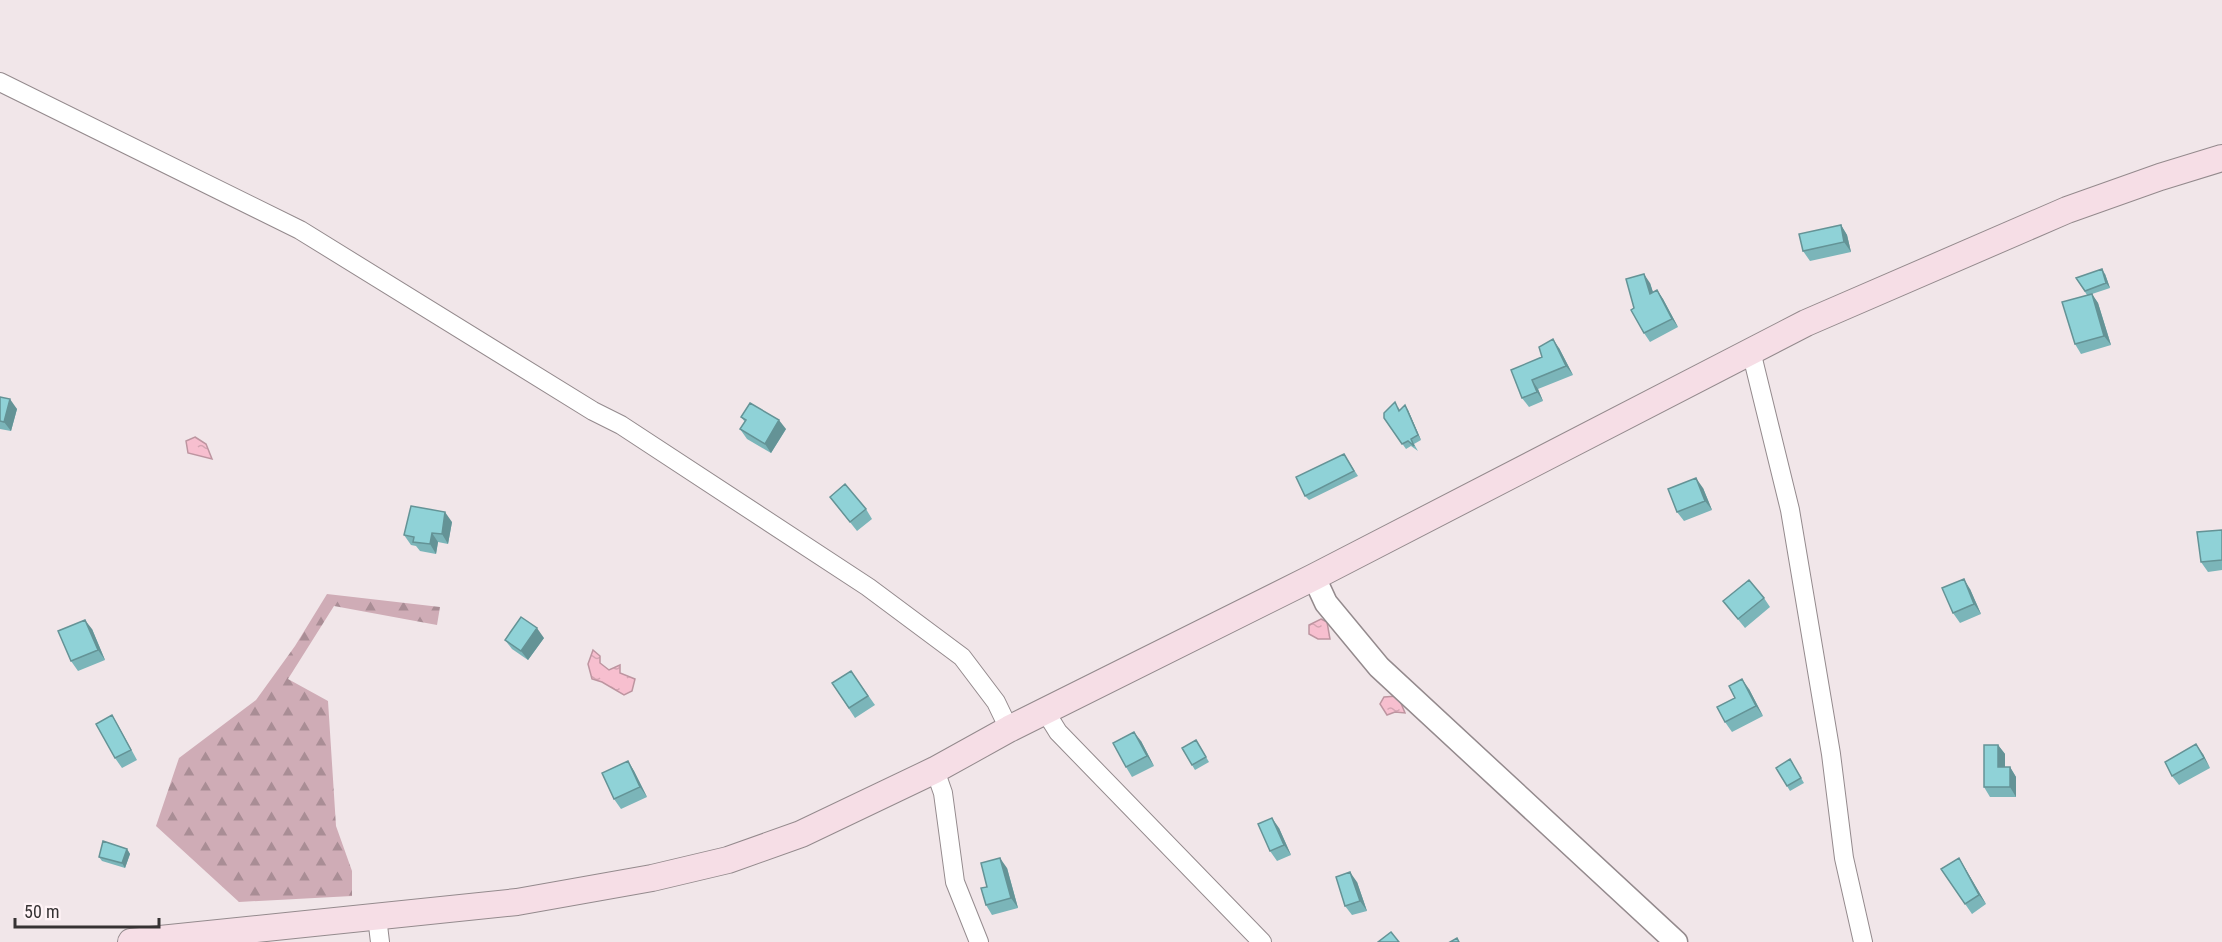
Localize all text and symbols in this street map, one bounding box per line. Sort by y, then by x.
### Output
scale bar [15,891,159,929]
text: 50 m [24,901,59,922]

